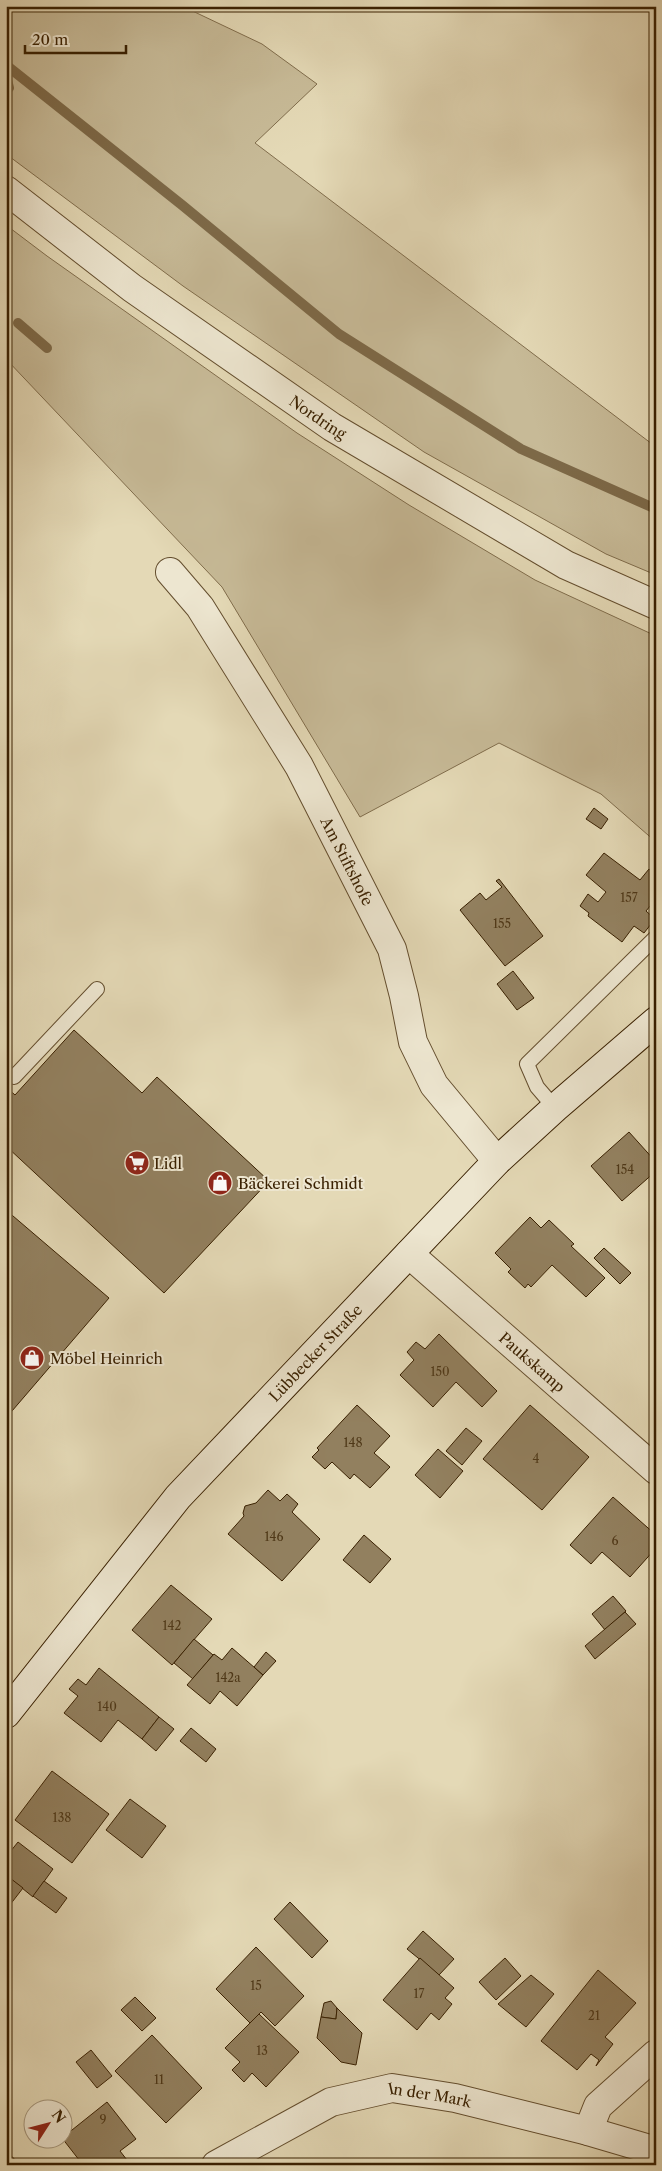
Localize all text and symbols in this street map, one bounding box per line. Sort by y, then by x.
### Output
scale bar [25,22,126,54]
text: 20 m [32,30,68,49]
street label: Nordring [286,391,350,443]
street label: Am Stiftshofe [316,813,378,909]
house number: 157 [620,890,638,905]
house number: 155 [493,916,511,931]
supermarket icon: Lidl [124,1150,150,1176]
place label: Lidl [154,1154,183,1173]
house number: 154 [616,1162,634,1177]
shop icon: Bäckerei Schmidt [207,1170,233,1196]
place label: Bäckerei Schmidt [238,1174,364,1193]
street label: Lübbecker Straße [264,1300,366,1405]
street label: Paukskamp [495,1328,569,1396]
shop icon: Möbel Heinrich [19,1345,45,1371]
place label: Möbel Heinrich [50,1349,164,1368]
house number: 150 [430,1364,450,1379]
house number: 148 [343,1435,363,1450]
house number: 4 [533,1451,540,1466]
house number: 146 [264,1529,284,1544]
house number: 6 [611,1533,619,1548]
house number: 142 [163,1618,182,1633]
house number: 142a [215,1670,241,1685]
house number: 140 [97,1699,117,1714]
house number: 138 [53,1810,71,1825]
house number: 15 [250,1978,262,1993]
house number: 17 [414,1986,425,2001]
house number: 21 [588,2008,600,2023]
house number: 13 [256,2043,268,2058]
house number: 11 [154,2072,164,2087]
street label: In der Mark [386,2078,475,2112]
north arrow [22,2098,72,2148]
text: N [48,2106,69,2127]
house number: 9 [99,2112,107,2127]

